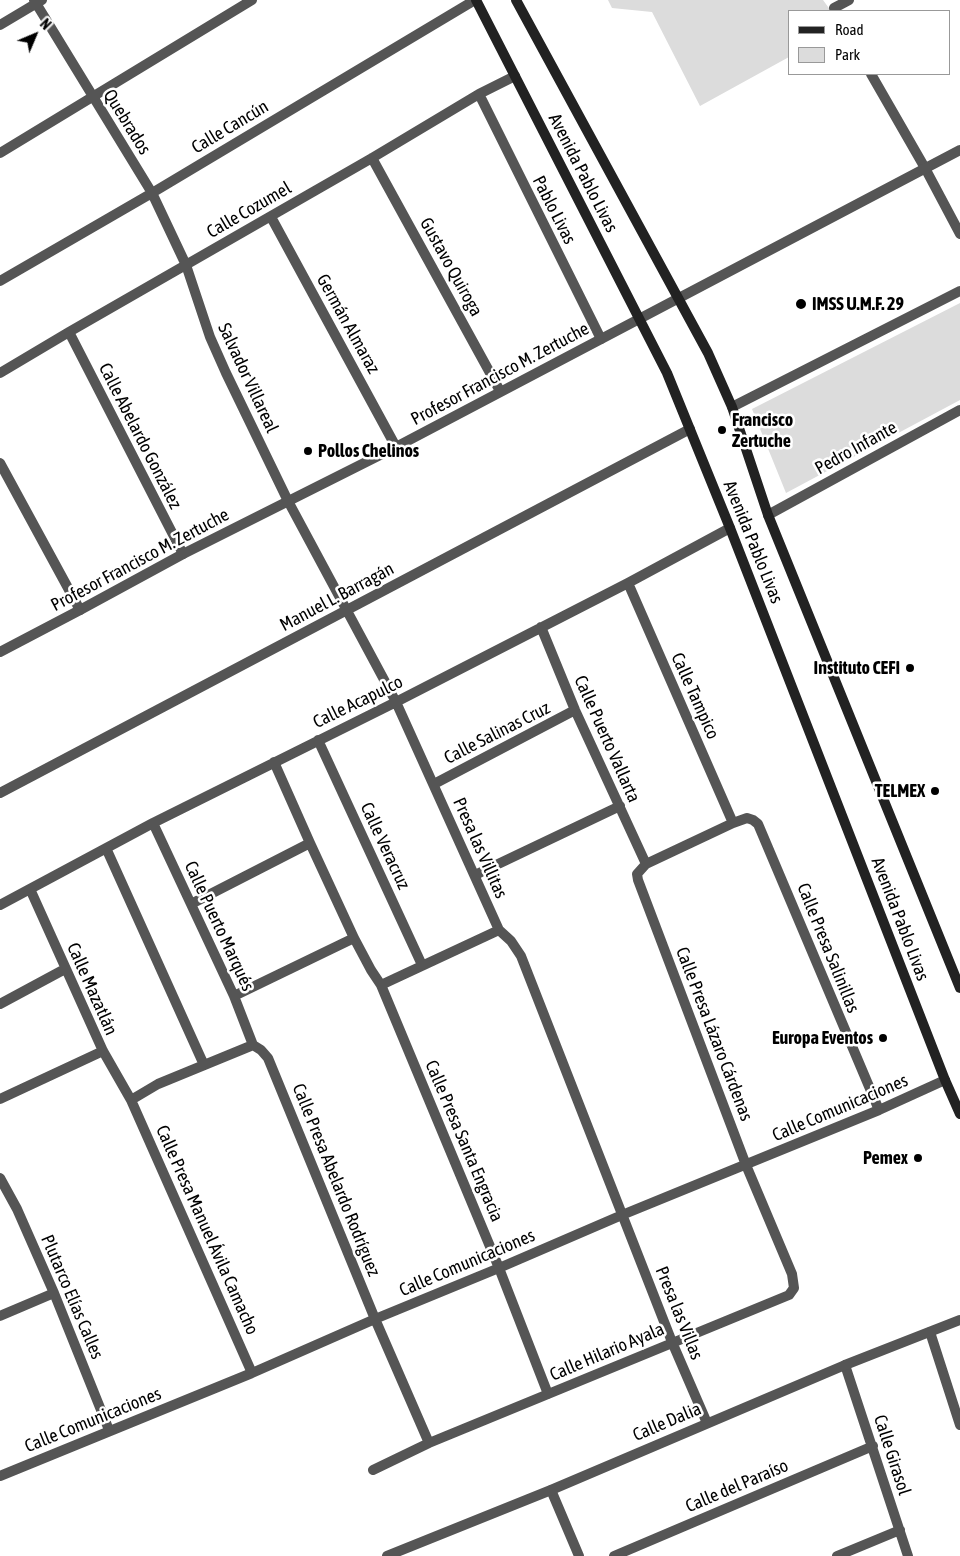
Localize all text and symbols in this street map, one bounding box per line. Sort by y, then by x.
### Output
north arrow [10,10,60,60]
legend [788,10,950,75]
text: N [37,16,54,33]
text: Road [835,21,864,38]
text: Park [835,46,860,63]
street label: Quebrados [99,86,155,158]
street label: Calle Cancún [188,96,272,158]
street label: Avenida Pablo Livas [544,110,622,236]
street label: Pablo Livas [528,172,580,248]
street label: Calle Cozumel [203,177,295,243]
street label: Gustavo Quiroga [415,214,487,320]
street label: Germán Almaraz [312,271,384,377]
place label: IMSS U.M.F. 29 [812,293,904,315]
marker: IMSS U.M.F. 29 [794,297,808,311]
street label: Profesor Francisco M. Zertuche [407,318,593,430]
street label: Salvador Villareal [213,320,283,436]
street label: Calle Abelardo González [94,359,186,513]
place label: Francisco Zertuche [732,409,793,452]
street label: Pedro Infante [811,417,901,479]
marker: Francisco Zertuche [716,424,728,436]
place label: Pollos Chelinos [318,440,419,462]
marker: Pollos Chelinos [302,445,314,457]
street label: Avenida Pablo Livas [719,477,787,607]
street label: Profesor Francisco M. Zertuche [47,504,233,616]
street label: Manuel L. Barragán [276,558,398,636]
street label: Calle Tampico [666,649,724,743]
place label: Instituto CEFI [814,657,900,679]
marker: Instituto CEFI [904,662,916,674]
street label: Calle Acapulco [310,671,406,733]
street label: Calle Puerto Vallarta [569,672,645,806]
street label: Calle Salinas Cruz [441,697,553,769]
place label: TELMEX [875,780,925,802]
marker: TELMEX [929,785,941,797]
street label: Presa las Villitas [448,794,512,902]
street label: Calle Veracruz [355,799,415,893]
street label: Avenida Pablo Livas [867,854,933,984]
street label: Calle Puerto Marqués [179,858,259,994]
street label: Calle Presa Salinillas [792,880,864,1016]
street label: Calle Mazatlán [62,939,122,1039]
street label: Calle Presa Lázaro Cárdenas [671,944,757,1124]
place label: Europa Eventos [772,1027,873,1049]
marker: Europa Eventos [877,1032,889,1044]
street label: Calle Presa Santa Engracia [420,1057,508,1225]
street label: Calle Comunicaciones [769,1070,911,1146]
street label: Calle Presa Abelardo Rodríguez [287,1080,385,1280]
street label: Calle Presa Manuel Ávila Camacho [151,1122,263,1338]
place label: Pemex [863,1147,908,1169]
marker: Pemex [912,1152,924,1164]
street label: Calle Comunicaciones [396,1225,538,1301]
street label: Plutarco Elías Calles [36,1232,108,1362]
street label: Presa las Villas [651,1263,707,1363]
street label: Calle Hilario Ayala [547,1318,667,1386]
street label: Calle Comunicaciones [22,1383,164,1457]
street label: Calle Dalia [630,1398,704,1446]
street label: Calle Girasol [869,1412,915,1498]
street label: Calle del Paraíso [682,1455,792,1517]

